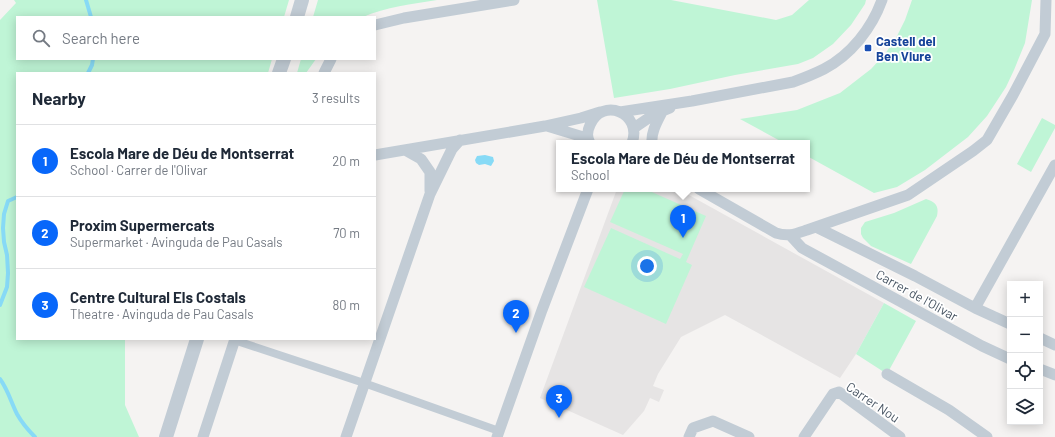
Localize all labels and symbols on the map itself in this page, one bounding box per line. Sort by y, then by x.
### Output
place label: Castell del Ben Viure [876,33,936,64]
marker: Castell del Ben Viure [863,43,873,53]
pin: 1 [670,205,696,238]
your location [637,256,657,276]
street label: Carrer de l'Olivar [873,266,961,324]
pin: 2 [503,300,529,333]
street label: Carrer Nou [843,378,903,426]
pin: 3 [546,385,572,418]

